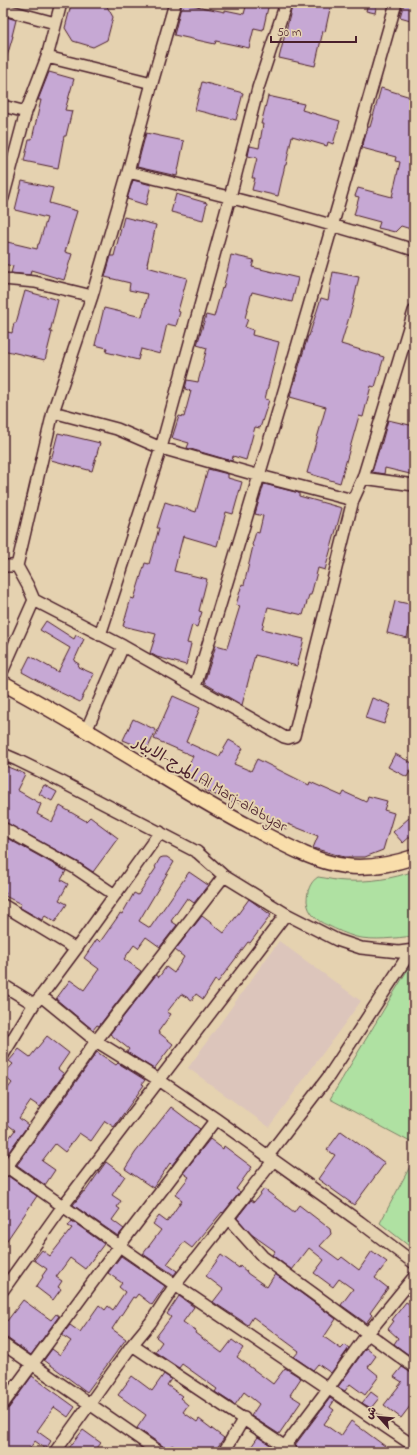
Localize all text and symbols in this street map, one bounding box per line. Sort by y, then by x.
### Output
scale bar [271,18,356,44]
text: 50 m [277,24,301,42]
street label: المرج-الابيار Al Marj-alabyar [127,730,291,839]
north arrow [359,1397,399,1437]
text: ش [361,1404,381,1422]

